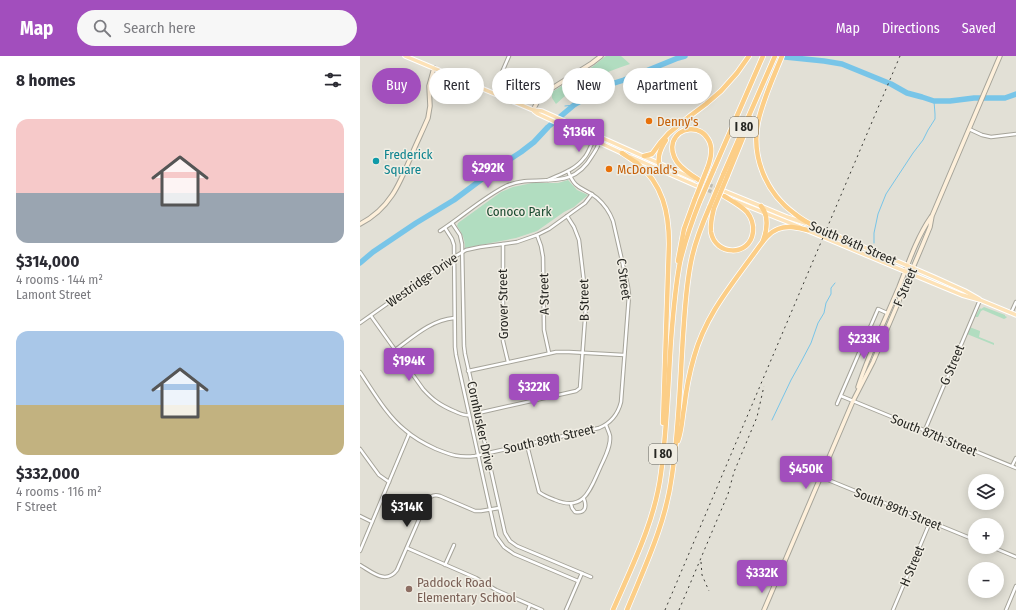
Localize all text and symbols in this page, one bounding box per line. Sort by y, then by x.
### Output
search box [77,10,357,46]
text: Map [20,17,53,40]
icon: search [91,17,113,39]
text: Search here [123,19,196,37]
text: Map [836,20,860,37]
text: Directions [882,20,940,37]
text: Saved [962,20,996,37]
chip: Buy [372,68,421,104]
chip: Rent [429,68,484,104]
chip: Filters [492,68,554,104]
chip: New [562,68,615,104]
chip: Apartment [623,68,712,104]
icon: filters [322,69,344,91]
text: 8 homes [16,70,76,91]
place label: Denny's [657,114,699,129]
marker: Denny's [644,116,654,126]
road number: I 80 [730,117,758,137]
pin: $136K [551,119,607,153]
text: $136K [563,124,595,139]
icon: home [144,145,216,217]
place label: Frederick Square [384,147,434,177]
pin: $292K [460,155,516,189]
marker: Frederick Square [371,156,381,166]
text: $292K [472,160,504,175]
place label: McDonald's [617,162,678,177]
marker: McDonald's [604,164,614,174]
park label: Conoco Park [486,204,553,219]
street label: South 84th Street [807,218,899,268]
street label: Westridge Drive [383,250,461,310]
text: $314,000 [16,251,80,272]
street label: C Street [614,257,634,301]
street label: F Street [890,265,920,309]
street label: Grover Street [495,268,511,339]
text: 4 rooms · 144 m² [16,272,103,287]
street label: A Street [536,272,552,315]
street label: B Street [576,278,592,321]
text: Lamont Street [16,287,91,302]
pin: $233K [836,326,892,360]
text: $233K [848,331,880,346]
street label: G Street [937,342,967,387]
pin: $194K [381,348,437,382]
text: $194K [393,353,425,368]
icon: home [144,357,216,429]
pin: $322K [506,374,562,408]
text: $322K [518,379,550,394]
street label: Cornhusker Drive [464,380,498,472]
street label: South 87th Street [889,411,980,459]
street label: South 89th Street [502,421,597,457]
road number: I 80 [649,444,677,464]
pin: $450K [778,456,834,490]
text: $450K [789,461,823,476]
text: $332,000 [16,463,80,484]
map controls [968,474,1004,598]
button: layers [968,474,1004,510]
text: 4 rooms · 116 m² [16,484,102,499]
street label: South 89th Street [852,485,945,534]
pin: $314K [379,494,435,528]
text: F Street [16,499,57,514]
text: $314K [391,499,423,514]
button: + [968,518,1004,554]
street label: H Street [897,543,928,589]
pin: $332K [734,560,790,594]
button: − [968,562,1004,598]
text: $332K [746,565,778,580]
place label: Paddock Road Elementary School [417,575,517,605]
marker: Paddock Road Elementary School [404,584,414,594]

